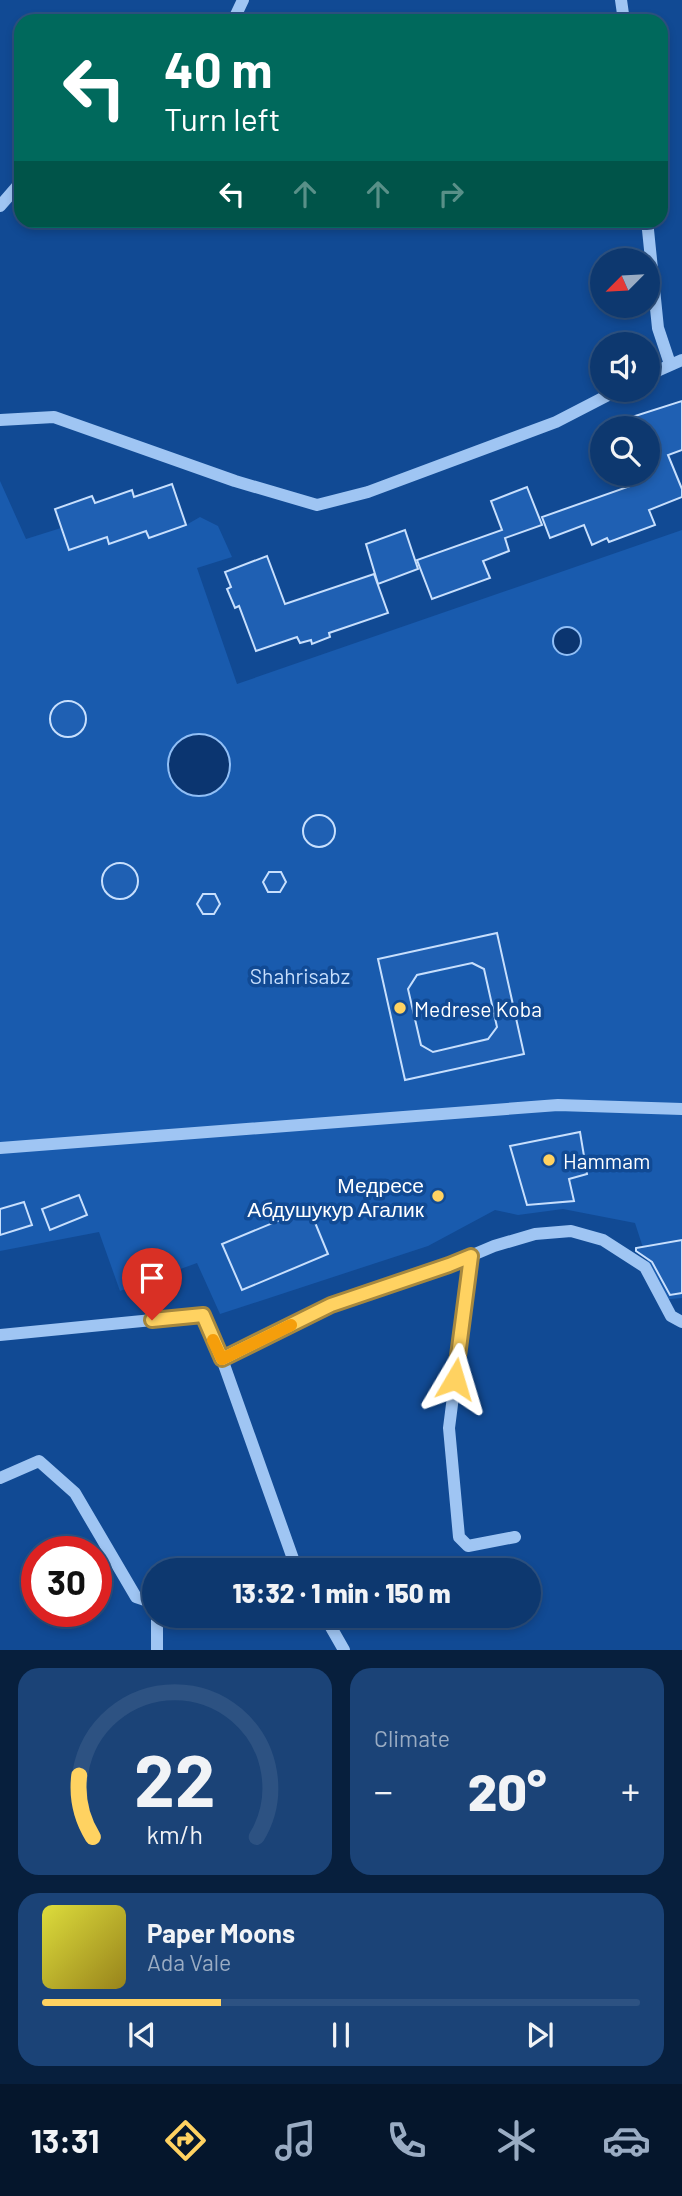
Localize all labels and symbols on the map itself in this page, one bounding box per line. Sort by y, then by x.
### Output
north arrow [590,248,660,318]
park label: Shahrisabz [250,963,350,988]
place label: Medrese Koba [414,996,542,1021]
marker: Medrese Koba [392,1000,408,1016]
place label: Hammam [563,1148,650,1173]
marker: Hammam [541,1152,557,1168]
place label: Медресе Абдушукур Агалик [247,1172,425,1221]
marker: Медресе Абдушукур Агалик [430,1188,446,1204]
pin [122,1248,182,1320]
position arrow [418,1342,492,1416]
speed limit sign: 30 [21,1536,112,1627]

